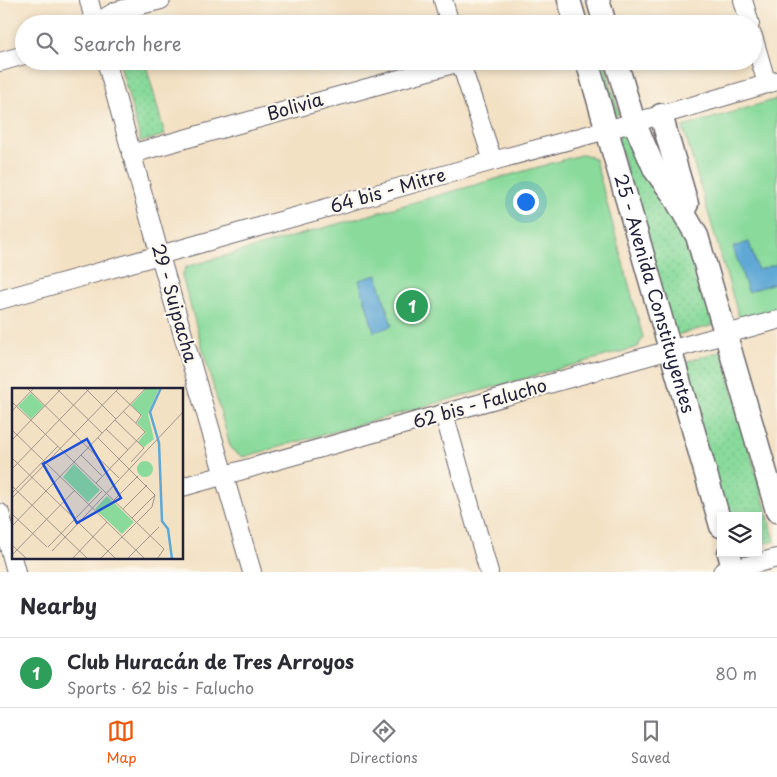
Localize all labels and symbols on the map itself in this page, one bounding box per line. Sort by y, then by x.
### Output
street label: Bolivia [263,85,326,126]
street label: 64 bis - Mitre [327,160,449,219]
street label: 25 - Avenida Constituyentes [608,170,703,416]
your location [513,189,539,215]
street label: 29 - Suipacha [146,240,205,366]
pin: 1 [396,287,428,325]
street label: 62 bis - Falucho [409,371,550,435]
inset map [12,388,184,560]

